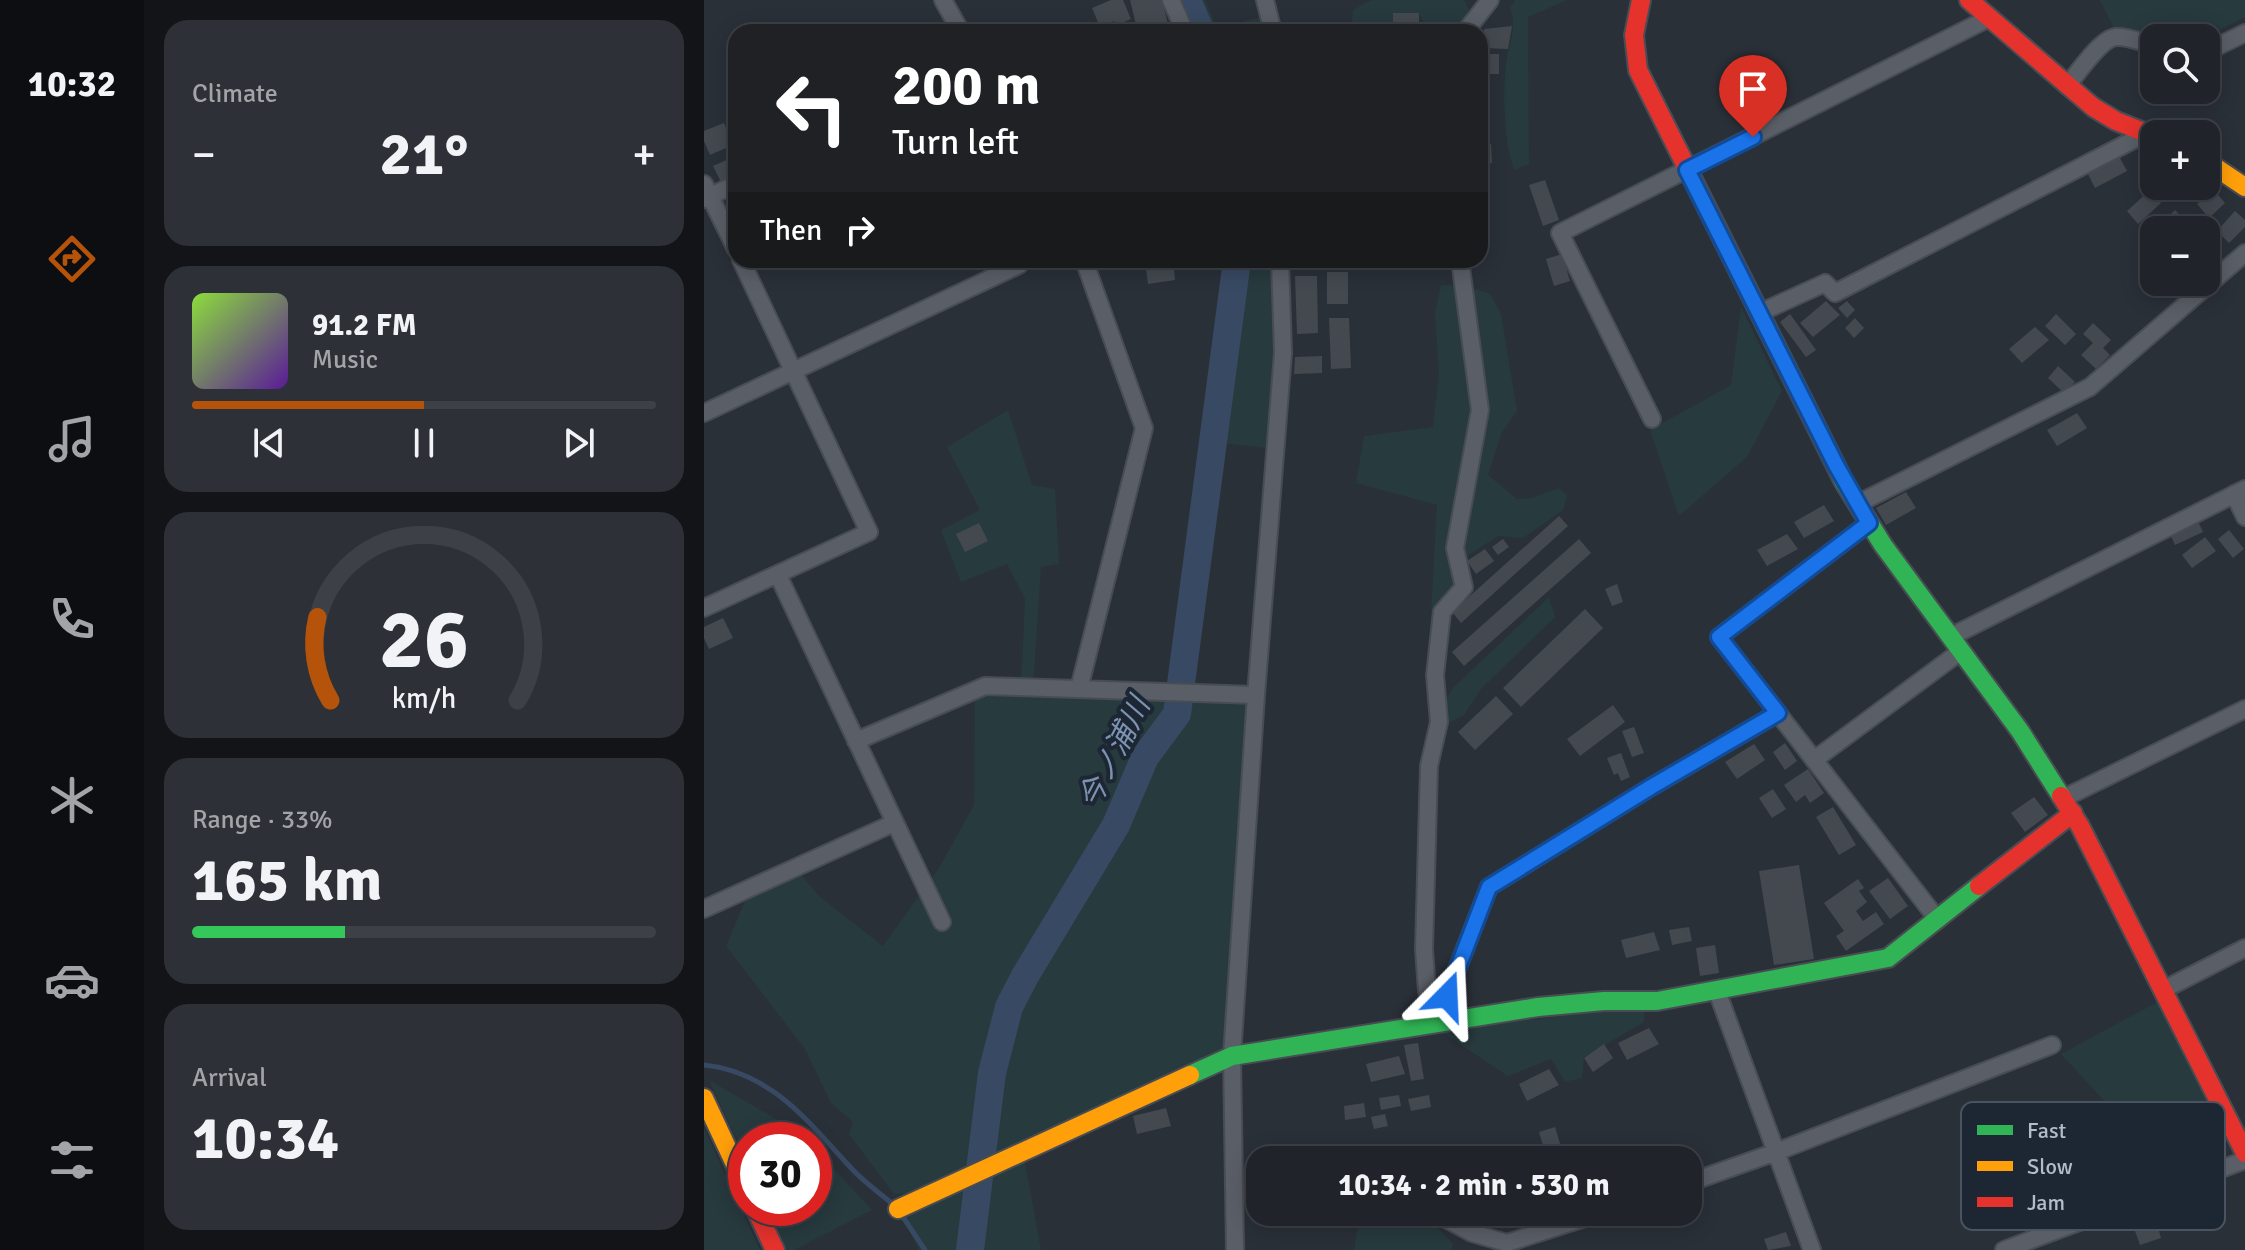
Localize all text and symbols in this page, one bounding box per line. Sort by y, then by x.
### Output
map controls [2140,24,2220,296]
button: search [2140,24,2220,104]
text: 200 m [892,51,1040,120]
pin [1719,55,1787,137]
icon: left [760,56,864,160]
text: 10:32 [28,62,116,107]
icon: arrive [1731,67,1775,111]
text: Climate [192,78,278,110]
text: 21° [380,118,468,192]
text: Turn left [892,120,1019,165]
button: + [2140,120,2220,200]
text: − [192,128,216,182]
text: + [632,128,656,182]
icon: right [838,208,882,252]
text: Then [760,212,822,249]
button: − [2140,216,2220,296]
icon: directions [44,231,100,287]
text: 91.2 FM [312,307,417,344]
text: Music [312,344,378,376]
icon: music [44,411,100,467]
icon: previous [247,421,291,465]
icon: pause [402,421,446,465]
icon: next [557,421,601,465]
text: 26 [379,589,469,691]
icon: phone [44,591,100,647]
text: km/h [392,681,456,716]
water label: 今ノ浦川 [1071,689,1160,815]
icon: climate [44,772,100,828]
text: Range · 33% [192,804,333,836]
text: 165 km [192,844,382,918]
icon: car [44,952,100,1008]
position arrow [1405,954,1489,1038]
text: Arrival [192,1062,267,1094]
text: 10:34 [192,1102,339,1176]
legend [1961,1102,2225,1230]
text: Fast [2027,1117,2067,1144]
speed limit sign: 30 [728,1122,832,1226]
icon: filters [44,1132,100,1188]
text: Slow [2027,1153,2073,1180]
text: 10:34 · 2 min · 530 m [1338,1167,1610,1204]
text: Jam [2027,1189,2065,1216]

